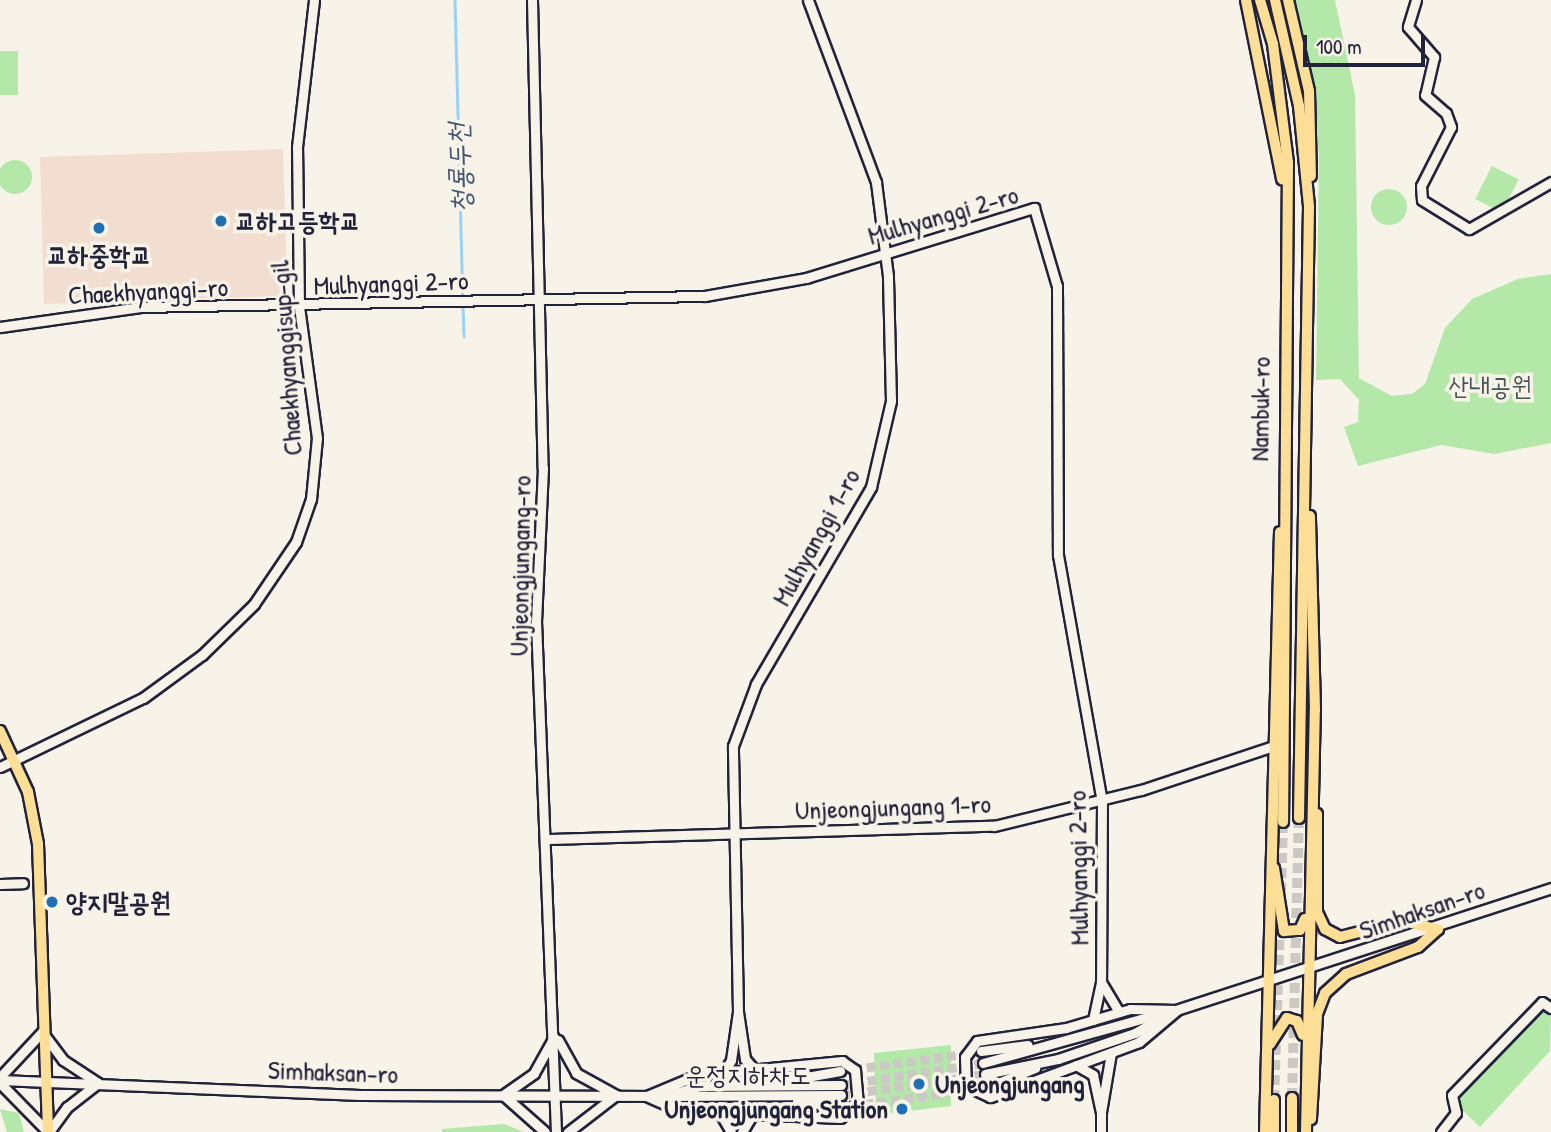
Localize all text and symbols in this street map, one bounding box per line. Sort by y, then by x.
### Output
scale bar [1306,21,1428,65]
text: 100 m [1316,32,1362,61]
water label: 청룡두천 [441,122,477,214]
street label: Mulhyanggi 2-ro [864,179,1022,251]
place label: 교하고등학교 [235,205,361,237]
marker: 교하고등학교 [213,213,229,229]
marker: 교하중학교 [91,220,107,236]
place label: 교하중학교 [47,239,151,271]
street label: Chaekhyanggisup-gil [264,259,308,457]
street label: Mulhyanggi 2-ro [313,265,469,301]
street label: Chaekhyanggi-ro [67,271,229,311]
street label: Nambuk-ro [1243,356,1277,462]
park label: 산내공원 [1448,370,1532,402]
street label: Mulhyanggi 1-ro [766,463,866,611]
street label: Unjeongjungang-ro [503,475,537,657]
street label: Unjeongjungang 1-ro [794,788,992,826]
street label: Mulhyanggi 2-ro [1061,790,1095,946]
street label: Simhaksan-ro [1355,874,1489,946]
place label: 양지말공원 [66,886,171,918]
marker: 양지말공원 [44,894,60,910]
street label: Simhaksan-ro [267,1054,399,1090]
street label: 운정지하차도 [685,1059,811,1091]
place label: Unjeongjungang [935,1068,1085,1100]
marker: Unjeongjungang [909,1074,929,1094]
place label: Unjeongjungang Station [664,1093,888,1125]
marker: Unjeongjungang Station [894,1101,910,1117]

